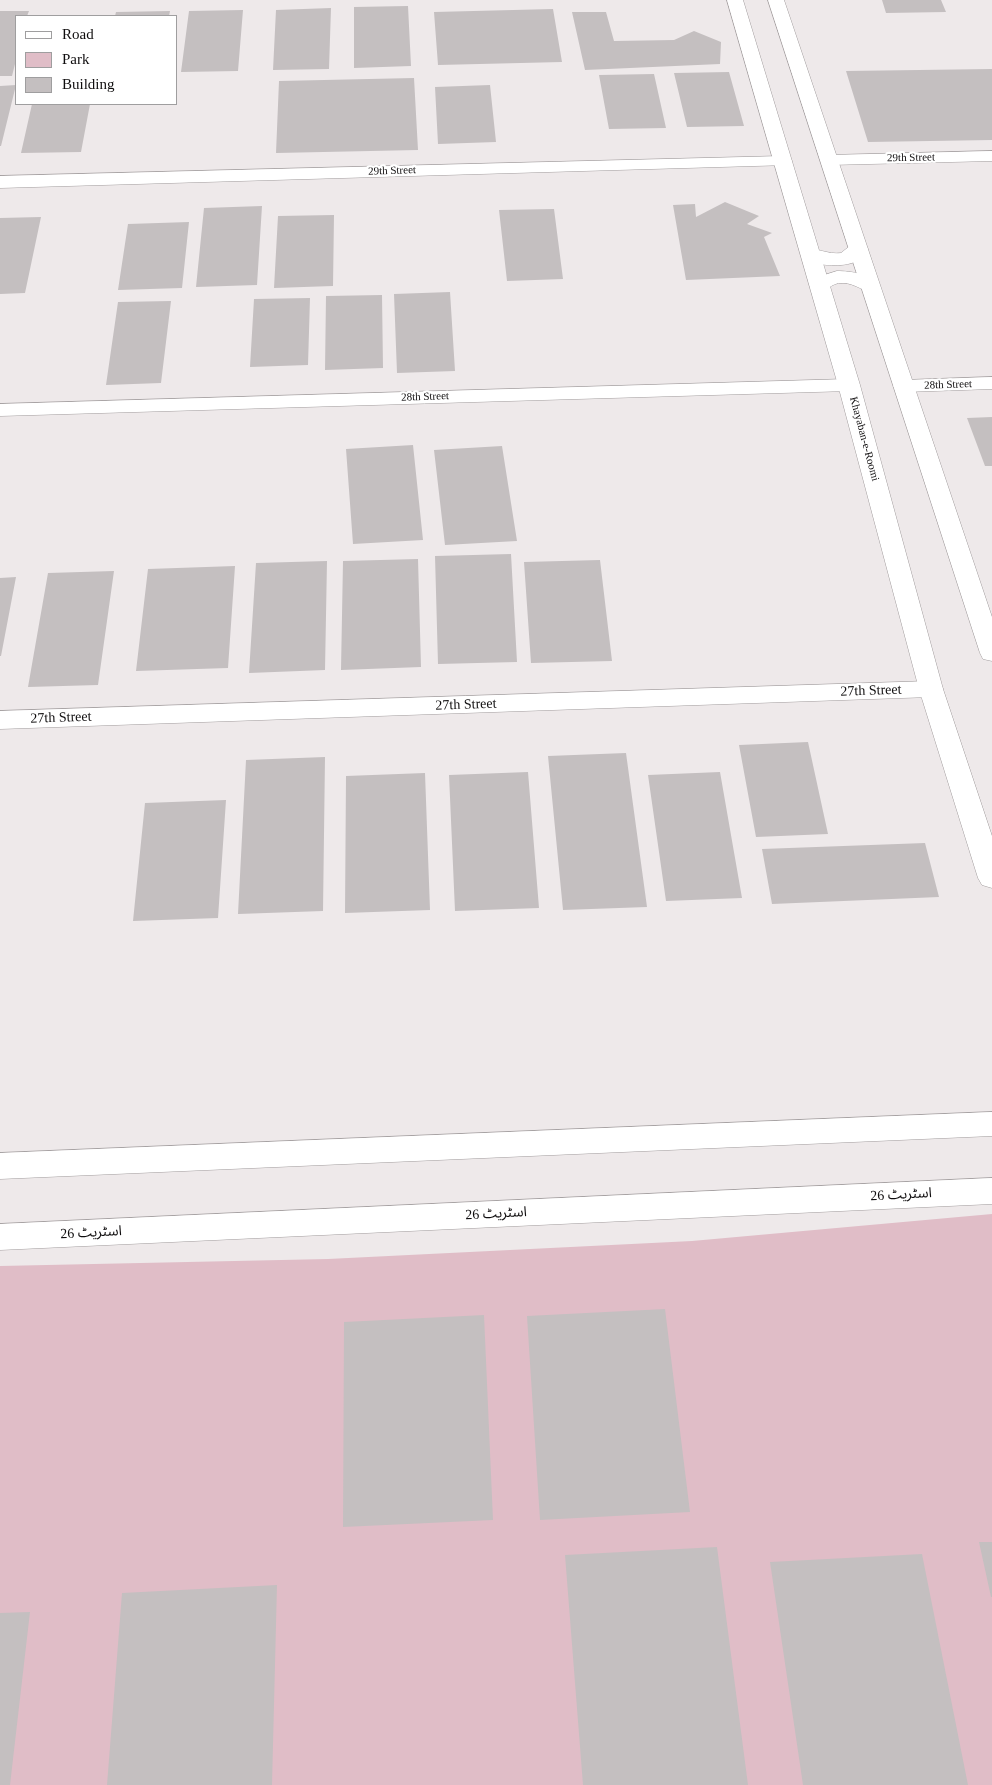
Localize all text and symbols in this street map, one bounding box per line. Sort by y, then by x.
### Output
legend [15,15,178,105]
text: Road [62,26,94,42]
text: Park [62,51,90,67]
text: Building [62,76,115,92]
street label: 29th Street [887,151,935,165]
street label: 29th Street [368,164,416,178]
street label: 28th Street [924,378,972,392]
street label: 28th Street [401,390,449,404]
street label: Khayaban-e-Roomi [846,395,882,483]
street label: 27th Street [840,682,902,700]
street label: 27th Street [435,696,497,714]
street label: 27th Street [30,709,92,727]
street label: اسٹریٹ 26 [870,1185,932,1205]
street label: اسٹریٹ 26 [465,1204,527,1224]
street label: اسٹریٹ 26 [60,1223,122,1243]

